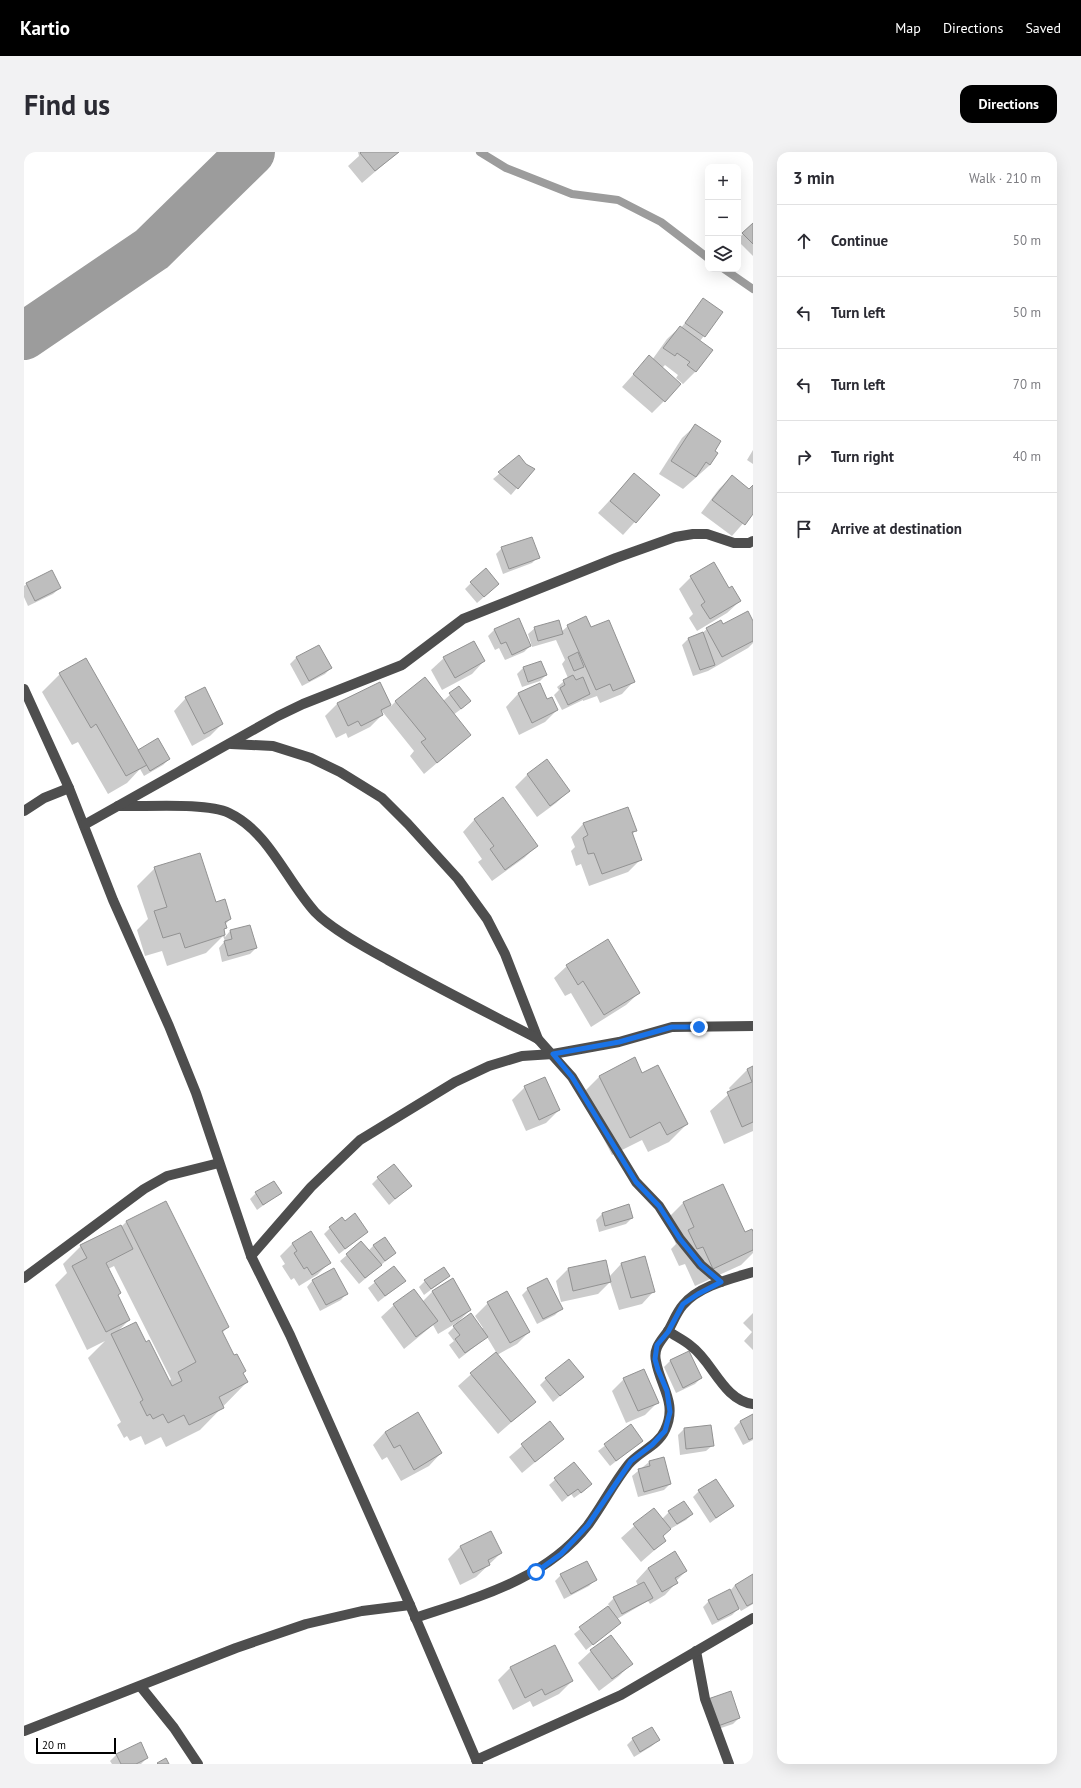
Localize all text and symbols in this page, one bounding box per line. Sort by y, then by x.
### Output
text: Kartio [20,16,70,40]
text: Map [895,19,921,37]
text: Directions [943,19,1003,37]
text: Saved [1025,19,1061,37]
button: Directions [960,85,1057,123]
text: Find us [24,86,110,123]
map controls [705,164,741,272]
button: + [705,164,741,200]
text: 3 min [793,167,834,189]
text: Walk · 210 m [969,170,1041,187]
button: − [705,200,741,236]
icon: ahead [793,230,815,252]
text: Continue [831,231,888,250]
text: 50 m [1013,232,1041,249]
button: layers [705,236,741,272]
icon: left [793,302,815,324]
text: Turn left [831,303,885,322]
text: 50 m [1013,304,1041,321]
icon: left [793,374,815,396]
text: Turn left [831,375,885,394]
text: 70 m [1013,376,1041,393]
icon: right [793,446,815,468]
text: Turn right [831,447,894,466]
text: 40 m [1013,448,1041,465]
icon: arrive [793,518,815,540]
text: Arrive at destination [831,519,962,538]
route end [690,1018,708,1036]
route start [527,1563,545,1581]
scale bar [36,1736,116,1755]
text: 20 m [42,1738,66,1752]

